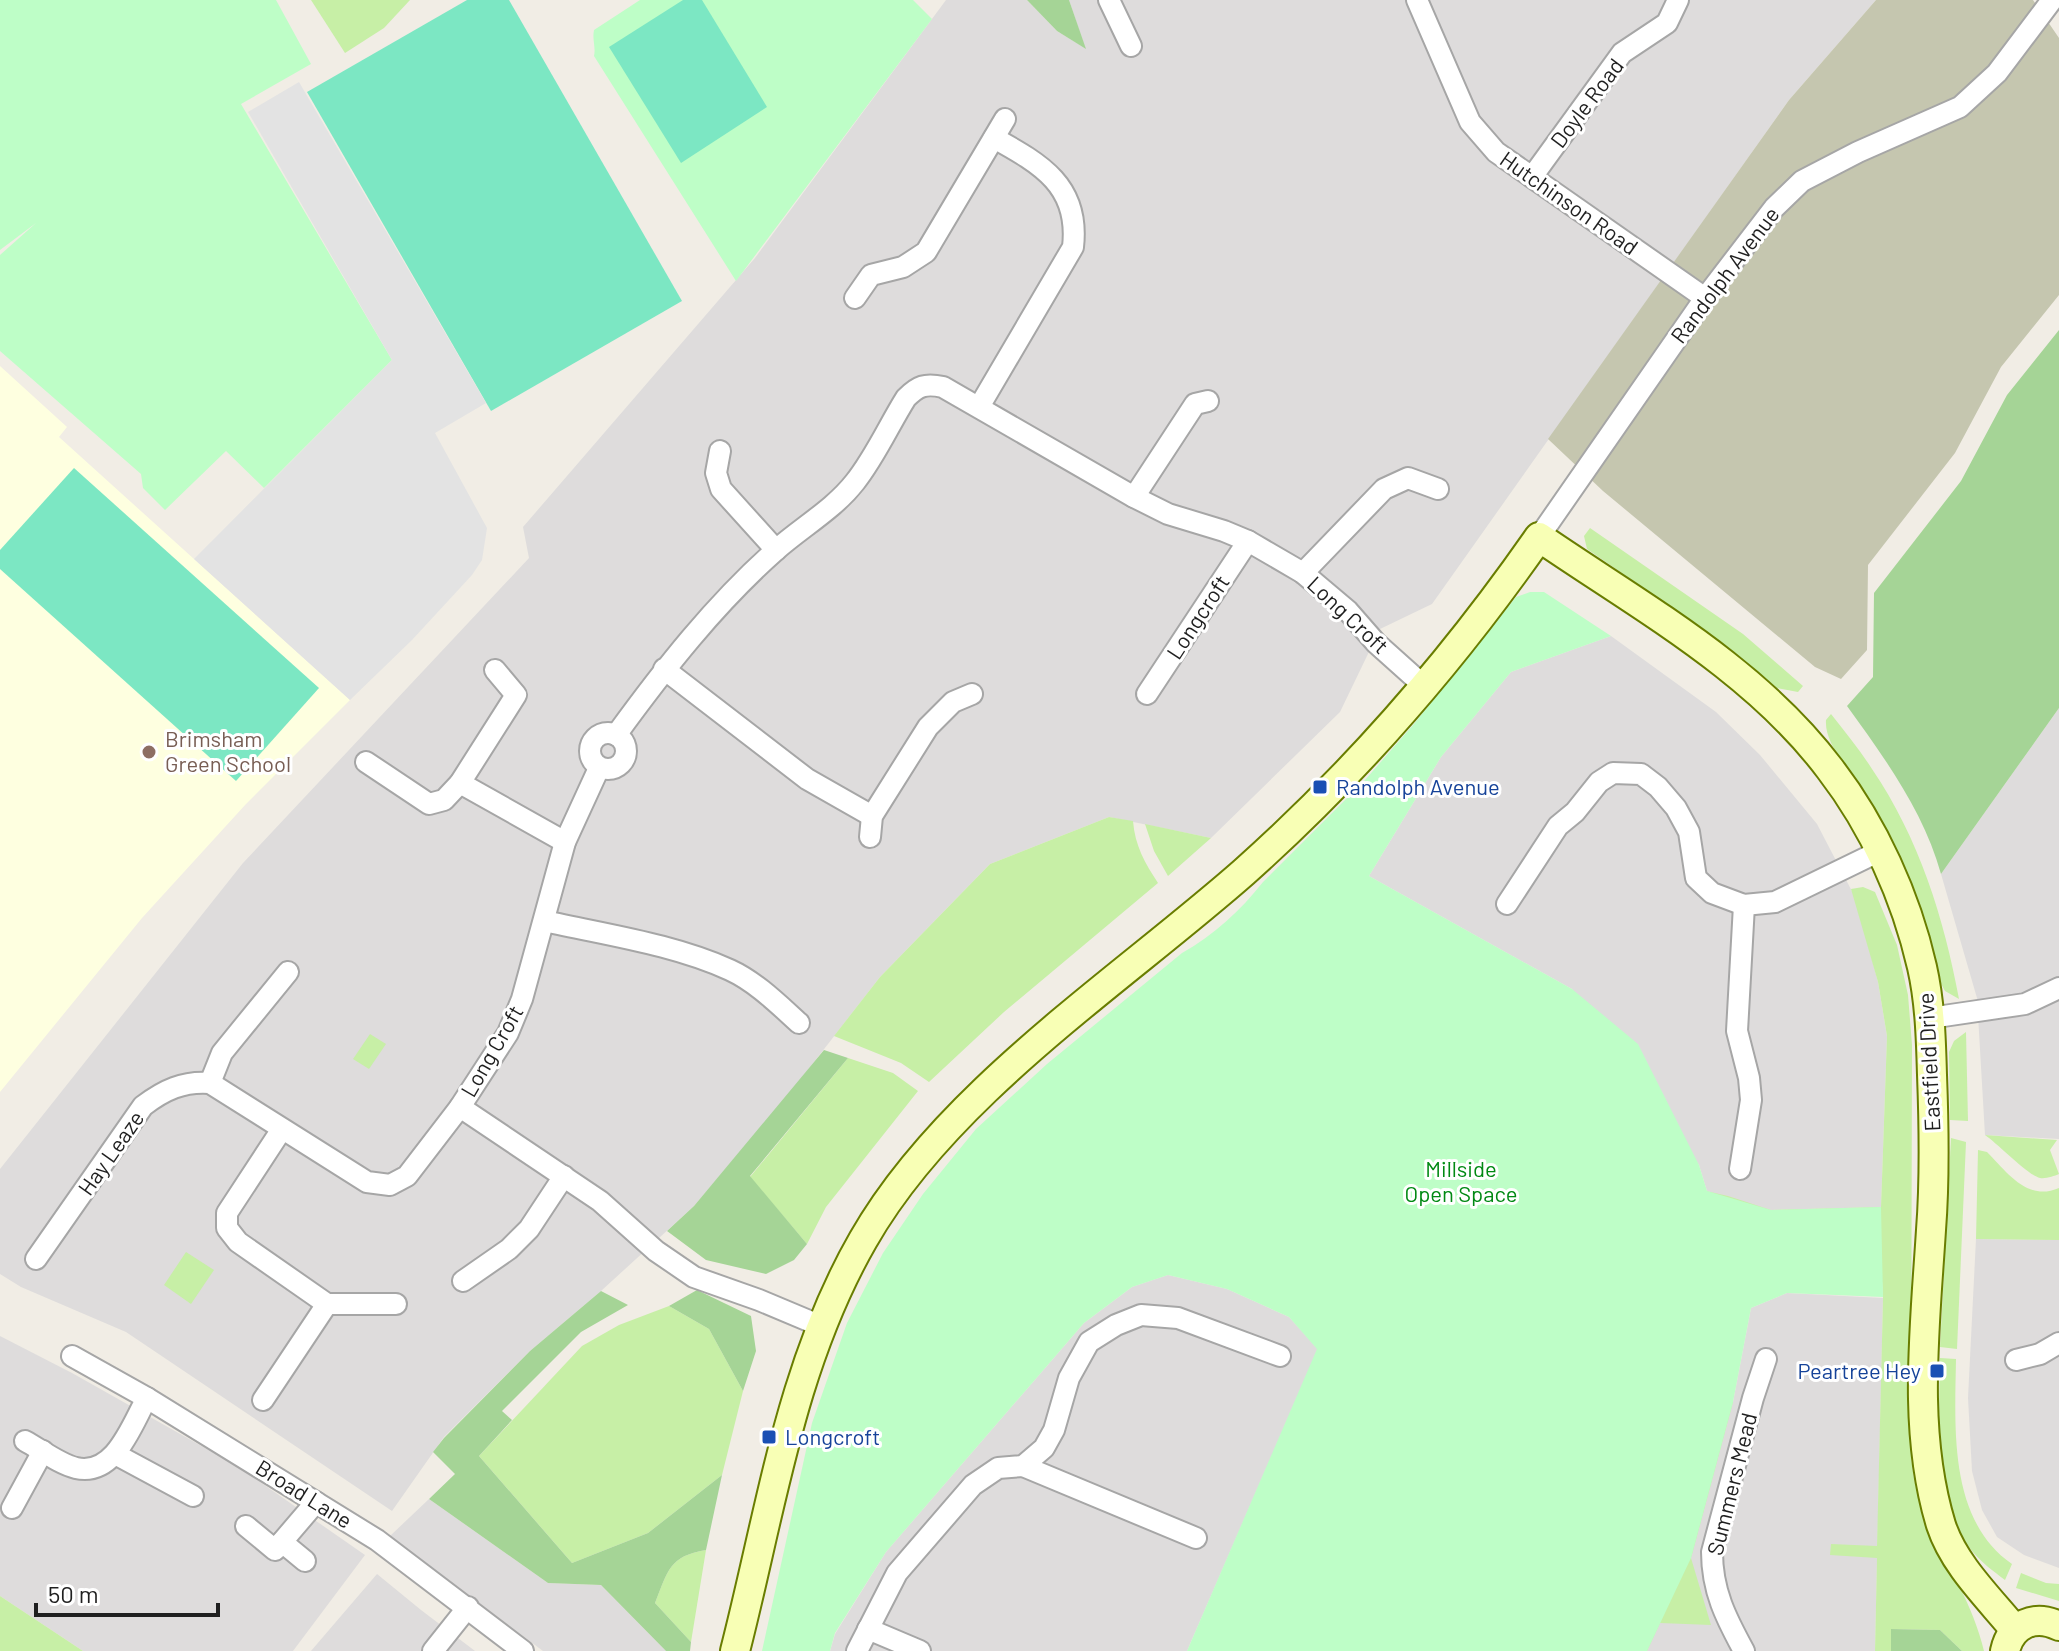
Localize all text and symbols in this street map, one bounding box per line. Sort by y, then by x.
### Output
street label: Doyle Road [1544,53,1628,152]
street label: Hutchinson Road [1496,145,1643,259]
street label: Randolph Avenue [1665,201,1784,348]
street label: Longcroft [1160,569,1234,663]
street label: Long Croft [1303,570,1395,658]
place label: Brimsham Green School [165,725,291,776]
marker: Brimsham Green School [140,743,158,761]
place label: Randolph Avenue [1336,773,1500,799]
marker: Randolph Avenue [1311,778,1329,796]
street label: Eastfield Drive [1911,992,1945,1132]
street label: Long Croft [455,1000,528,1101]
street label: Hay Leaze [72,1105,149,1200]
park label: Millside Open Space [1405,1155,1518,1206]
place label: Peartree Hey [1797,1357,1921,1383]
marker: Peartree Hey [1928,1362,1946,1380]
street label: Summers Mead [1701,1410,1761,1558]
place label: Longcroft [785,1423,880,1449]
marker: Longcroft [760,1428,778,1446]
street label: Broad Lane [252,1453,357,1533]
scale bar [36,1567,218,1617]
text: 50 m [48,1579,99,1608]

